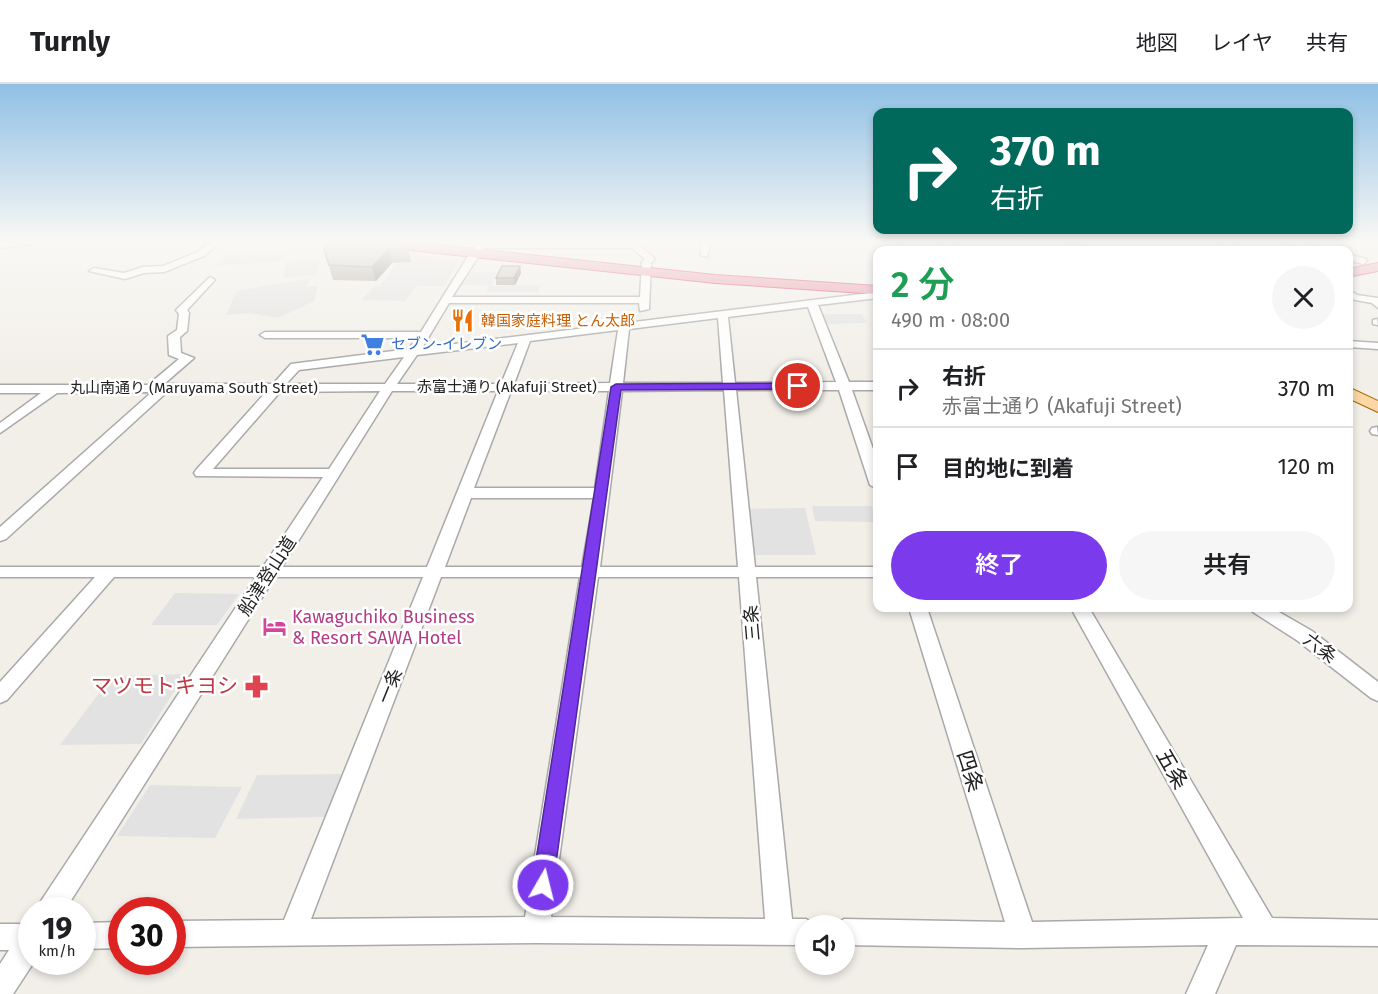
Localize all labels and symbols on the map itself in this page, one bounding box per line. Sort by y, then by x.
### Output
restaurant icon: 韓国家庭料理 とん太郎 [450,308,476,334]
place label: 韓国家庭料理 とん太郎 [481,312,635,330]
supermarket icon: セブン-イレブン [360,331,386,357]
place label: セブン-イレブン [391,335,502,353]
pin [772,360,823,411]
street label: 赤富士通り (Akafuji Street) [417,378,597,396]
street label: 丸山南通り (Maruyama South Street) [70,379,318,397]
street label: 船津登山道 [233,532,301,620]
street label: 三条 [739,604,765,642]
place label: Kawaguchiko Business & Resort SAWA Hotel [292,606,475,649]
hotel icon: Kawaguchiko Business & Resort SAWA Hotel [261,614,287,640]
street label: 六条 [1299,628,1341,668]
street label: 一条 [373,665,407,707]
place label: マツモトキヨシ [91,673,238,699]
pharmacy icon: マツモトキヨシ [243,673,269,699]
street label: 五条 [1150,744,1194,794]
street label: 四条 [951,747,989,795]
position arrow [511,853,575,917]
speed limit sign: 30 [108,897,186,975]

